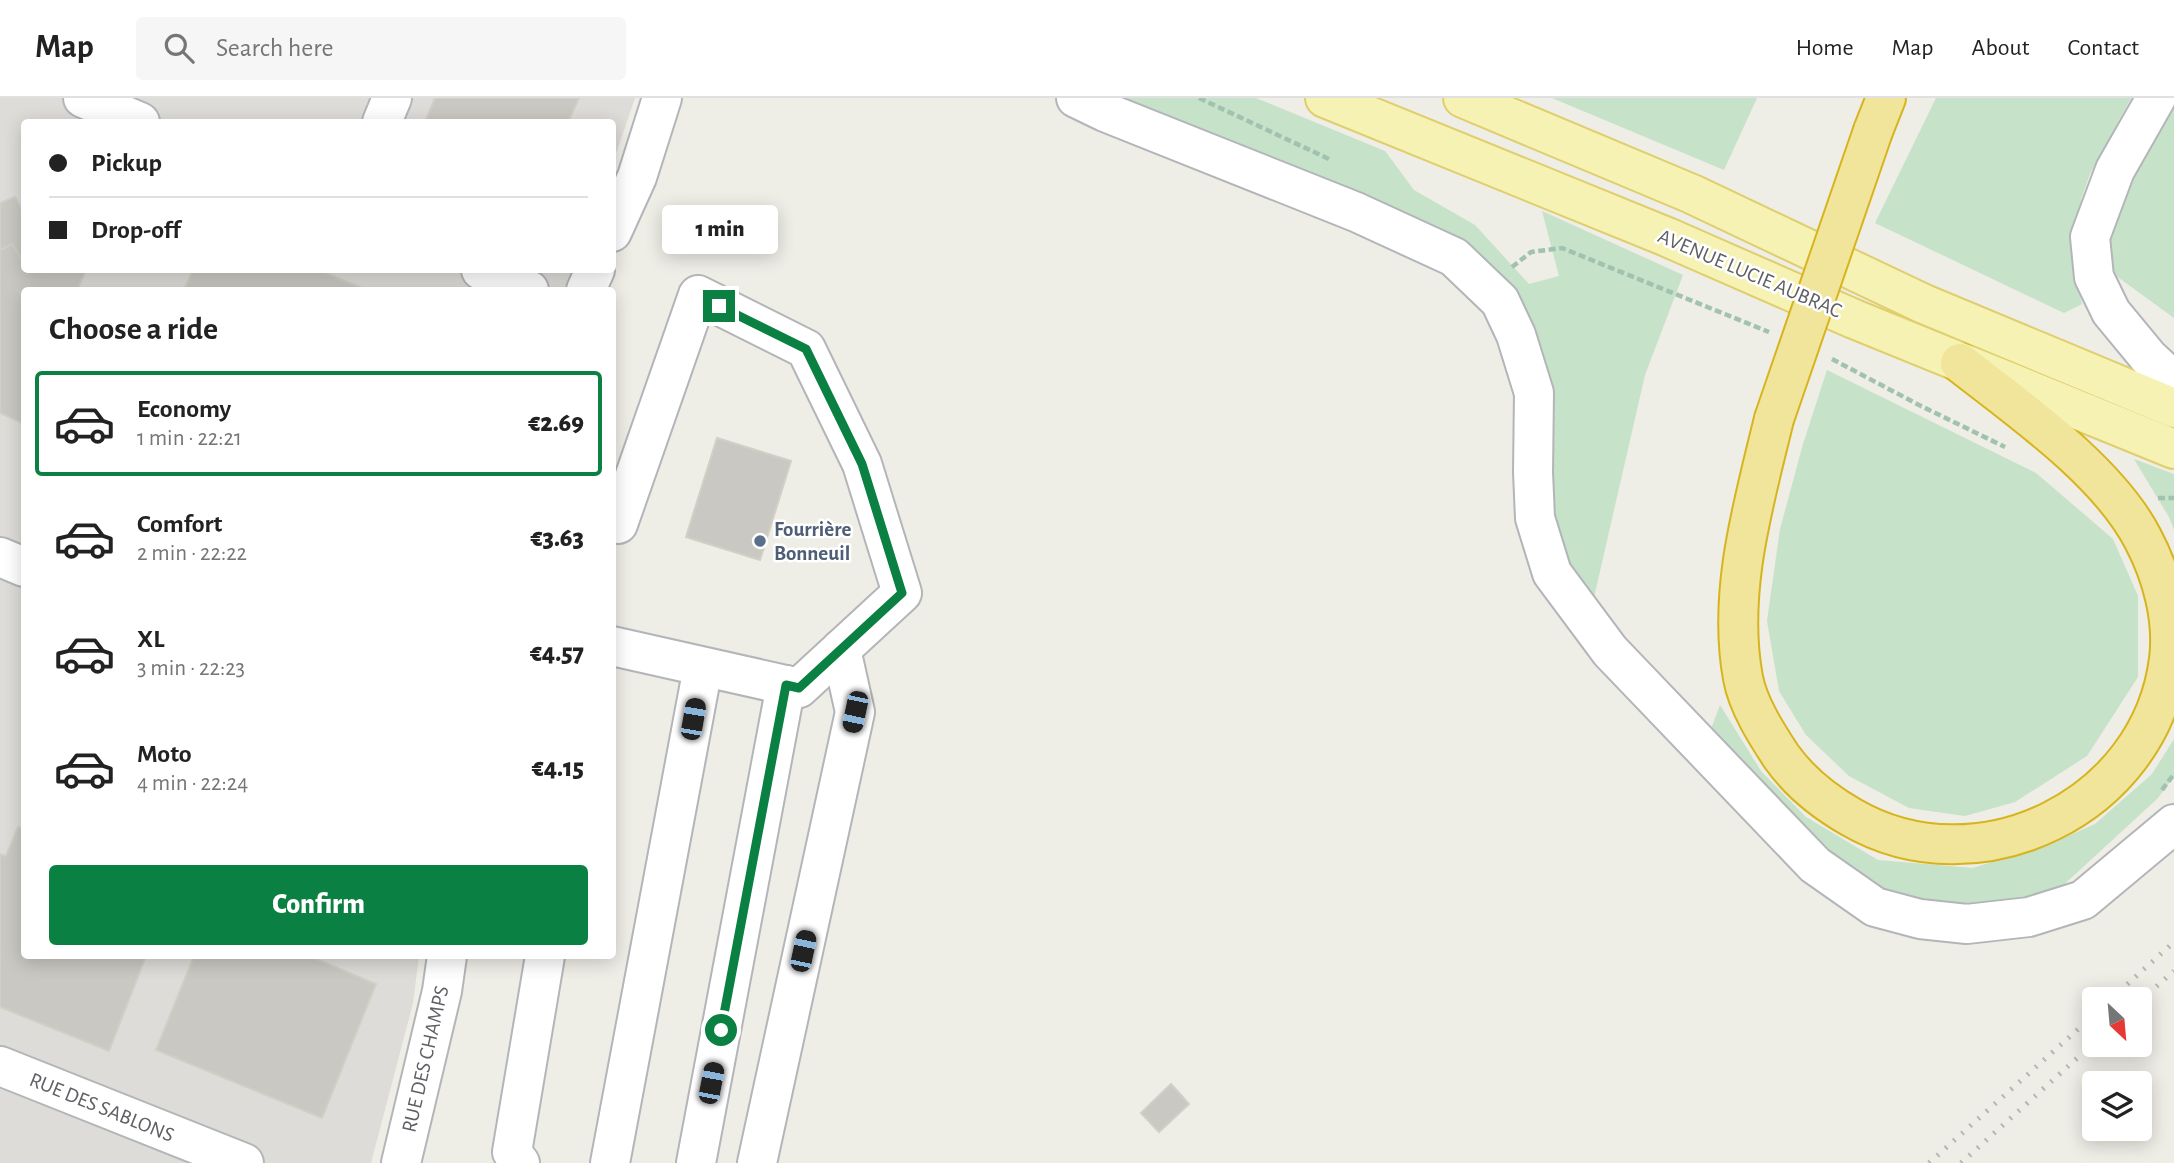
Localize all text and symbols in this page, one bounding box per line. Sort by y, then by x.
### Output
search box [136,17,626,80]
icon: search [160,29,198,67]
text: Map [35,31,94,64]
text: Search here [216,35,334,61]
text: Home [1796,36,1854,60]
text: Map [1892,36,1934,60]
text: About [1972,36,2029,60]
text: Contact [2067,36,2139,60]
text: Pickup [91,150,162,176]
callout: 1 min [661,204,777,254]
text: Drop-off [91,217,180,243]
text: 1 min [696,218,744,241]
street label: AVENUE LUCIE AUBRAC [1655,225,1845,322]
route end [703,290,735,322]
text: Choose a ride [49,313,218,345]
icon: car [53,392,116,455]
text: Economy [137,396,231,422]
text: €2.69 [528,410,584,436]
text: 1 min · 22:21 [137,427,242,450]
icon: car [53,507,116,570]
text: Comfort [137,511,222,537]
place label: Fourrière Bonneuil [774,519,852,564]
text: €3.63 [531,525,584,551]
marker: Fourrière Bonneuil [752,533,768,549]
text: 2 min · 22:22 [137,542,247,565]
icon: car [53,622,116,685]
text: XL [137,626,164,652]
text: €4.57 [530,640,584,666]
text: 3 min · 22:23 [137,657,245,680]
car [841,689,870,735]
car [680,696,707,742]
icon: car [53,737,116,800]
text: Moto [137,741,192,767]
text: €4.15 [532,755,584,781]
text: 4 min · 22:24 [137,772,248,795]
button: Confirm [49,865,588,945]
car [789,928,818,974]
street label: RUE DES CHAMPS [398,984,453,1134]
north arrow [2082,987,2152,1057]
map controls [2082,987,2152,1141]
route start [705,1014,737,1046]
car [697,1060,726,1106]
street label: RUE DES SABLONS [27,1069,177,1146]
button: layers [2082,1071,2152,1141]

